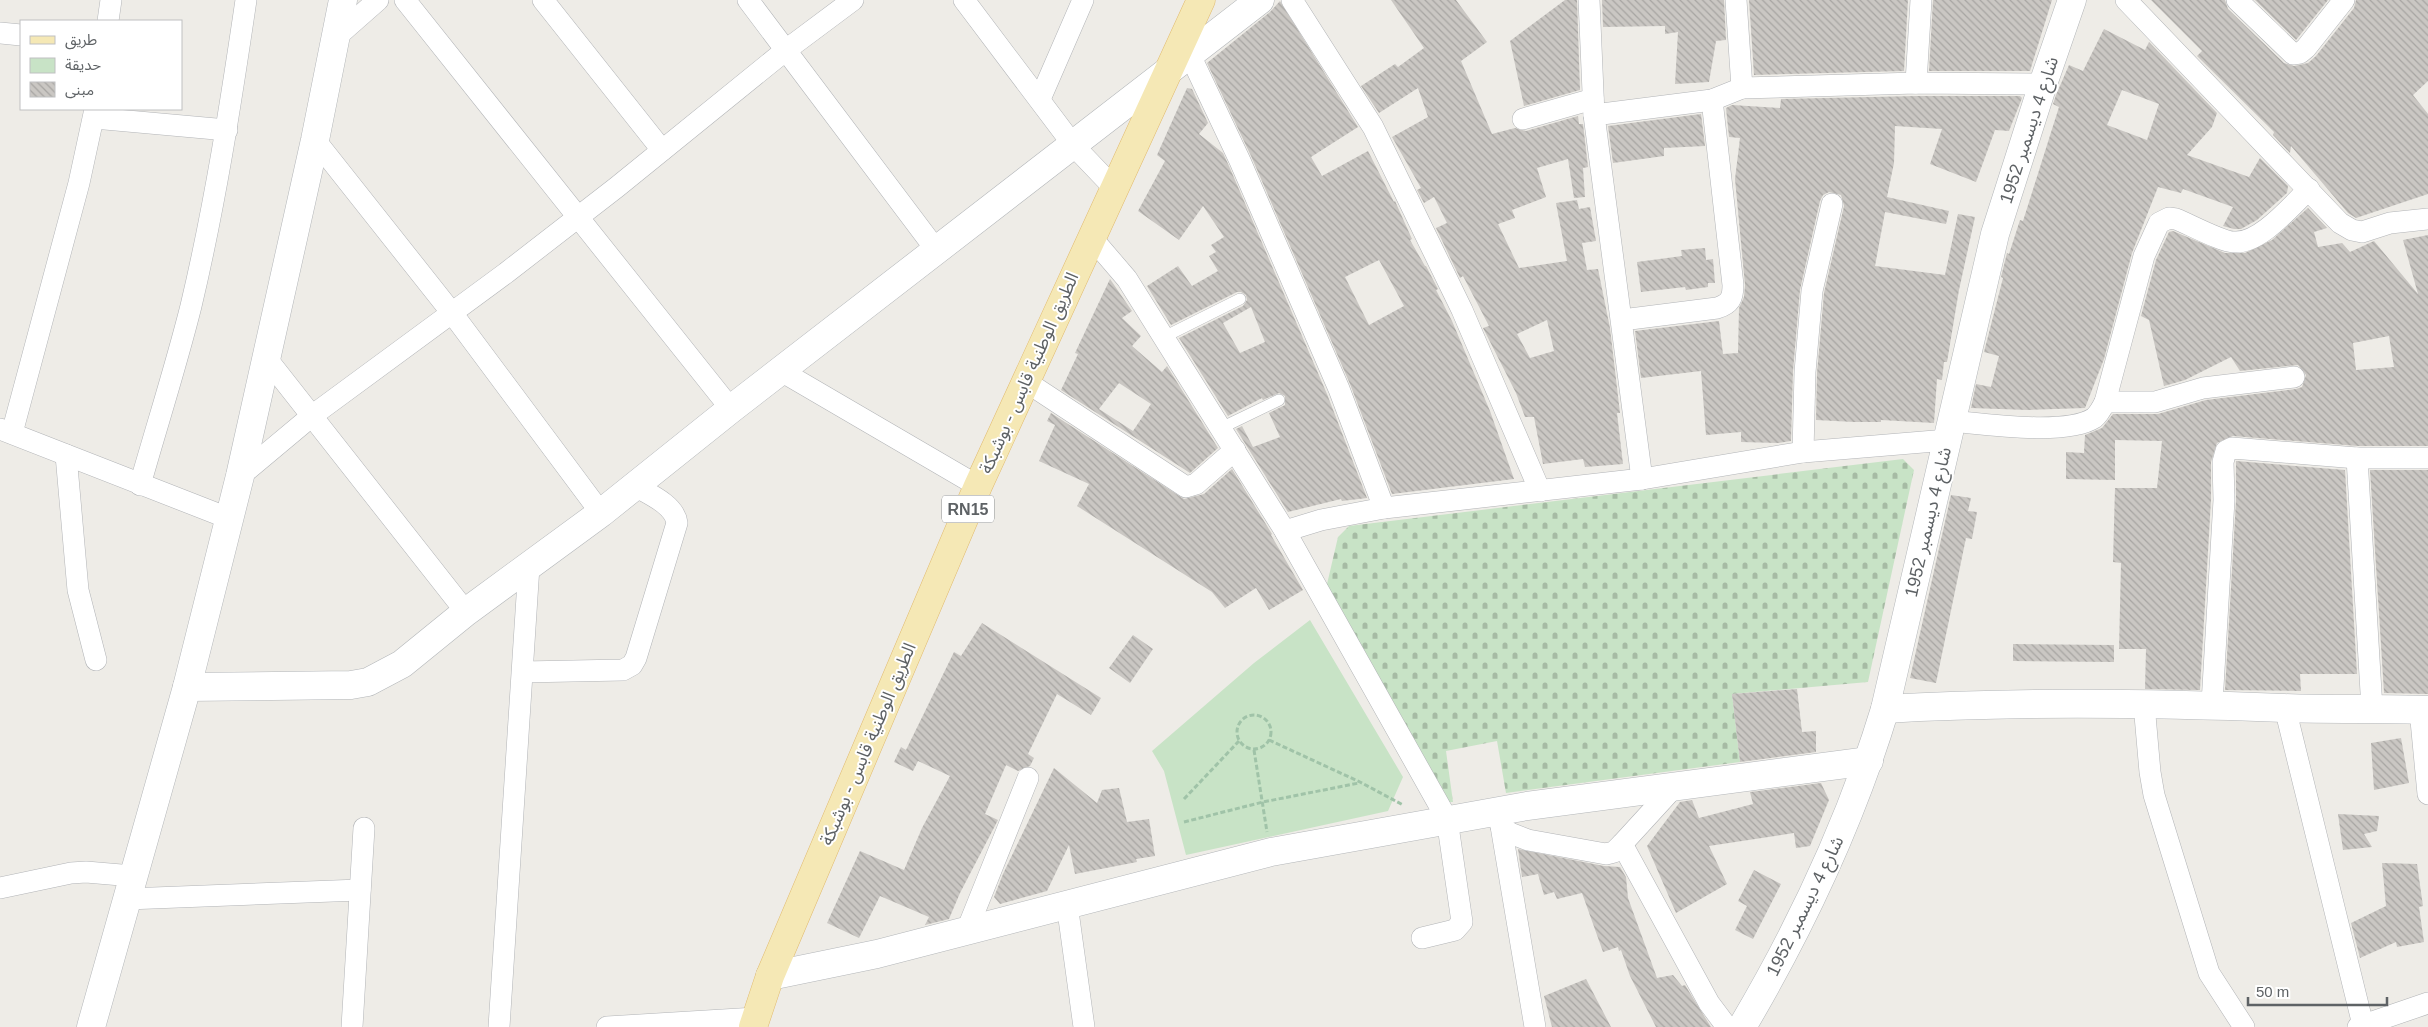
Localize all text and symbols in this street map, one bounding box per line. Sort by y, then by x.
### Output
legend [20,20,182,110]
text: طريق [65,31,97,50]
street label: شارع 4 ديسمبر 1952 [1996,54,2066,207]
text: حديقة [65,56,101,73]
text: مبنى [65,81,94,99]
street label: الطريق الوطنية قابس - بوشبكة [976,269,1083,477]
street label: شارع 4 ديسمبر 1952 [1901,445,1959,600]
road number: RN15 [942,496,994,522]
street label: الطريق الوطنية قابس - بوشبكة [816,640,921,849]
street label: شارع 4 ديسمبر 1952 [1762,833,1851,981]
scale bar [2248,974,2387,1006]
text: 50 m [2256,983,2289,1000]

